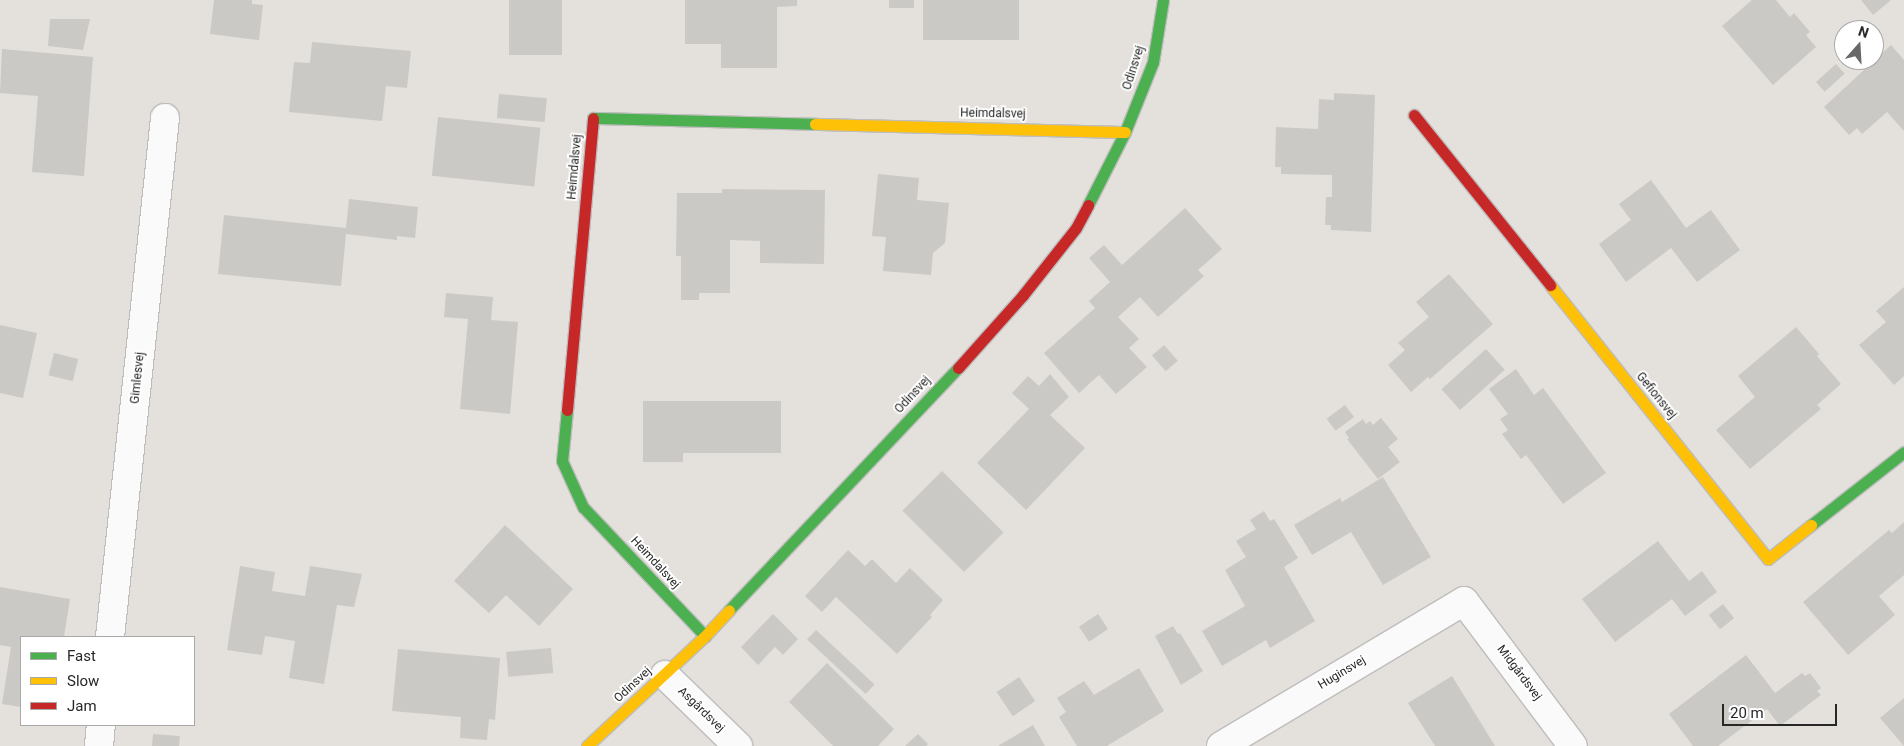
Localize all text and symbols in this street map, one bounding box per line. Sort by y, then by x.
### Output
north arrow [1834,20,1884,70]
text: N [1856,23,1871,41]
street label: Odinsvej [1120,44,1148,92]
street label: Heimdalsvej [960,106,1026,122]
street label: Heimdalsvej [565,134,585,200]
street label: Gimlesvej [128,351,148,405]
street label: Gefionsvej [1633,370,1679,422]
street label: Odinsvej [892,373,934,417]
street label: Heimdalsvej [627,534,683,592]
legend [20,636,195,726]
street label: Midgårdsvej [1494,643,1544,703]
text: Fast [67,647,96,665]
street label: Huginsvej [1316,653,1368,693]
street label: Odinsvej [611,664,655,706]
text: Slow [67,672,99,690]
street label: Asgårdsvej [675,684,727,736]
scale bar [1724,694,1839,726]
text: Jam [67,697,97,715]
text: 20 m [1730,704,1764,722]

